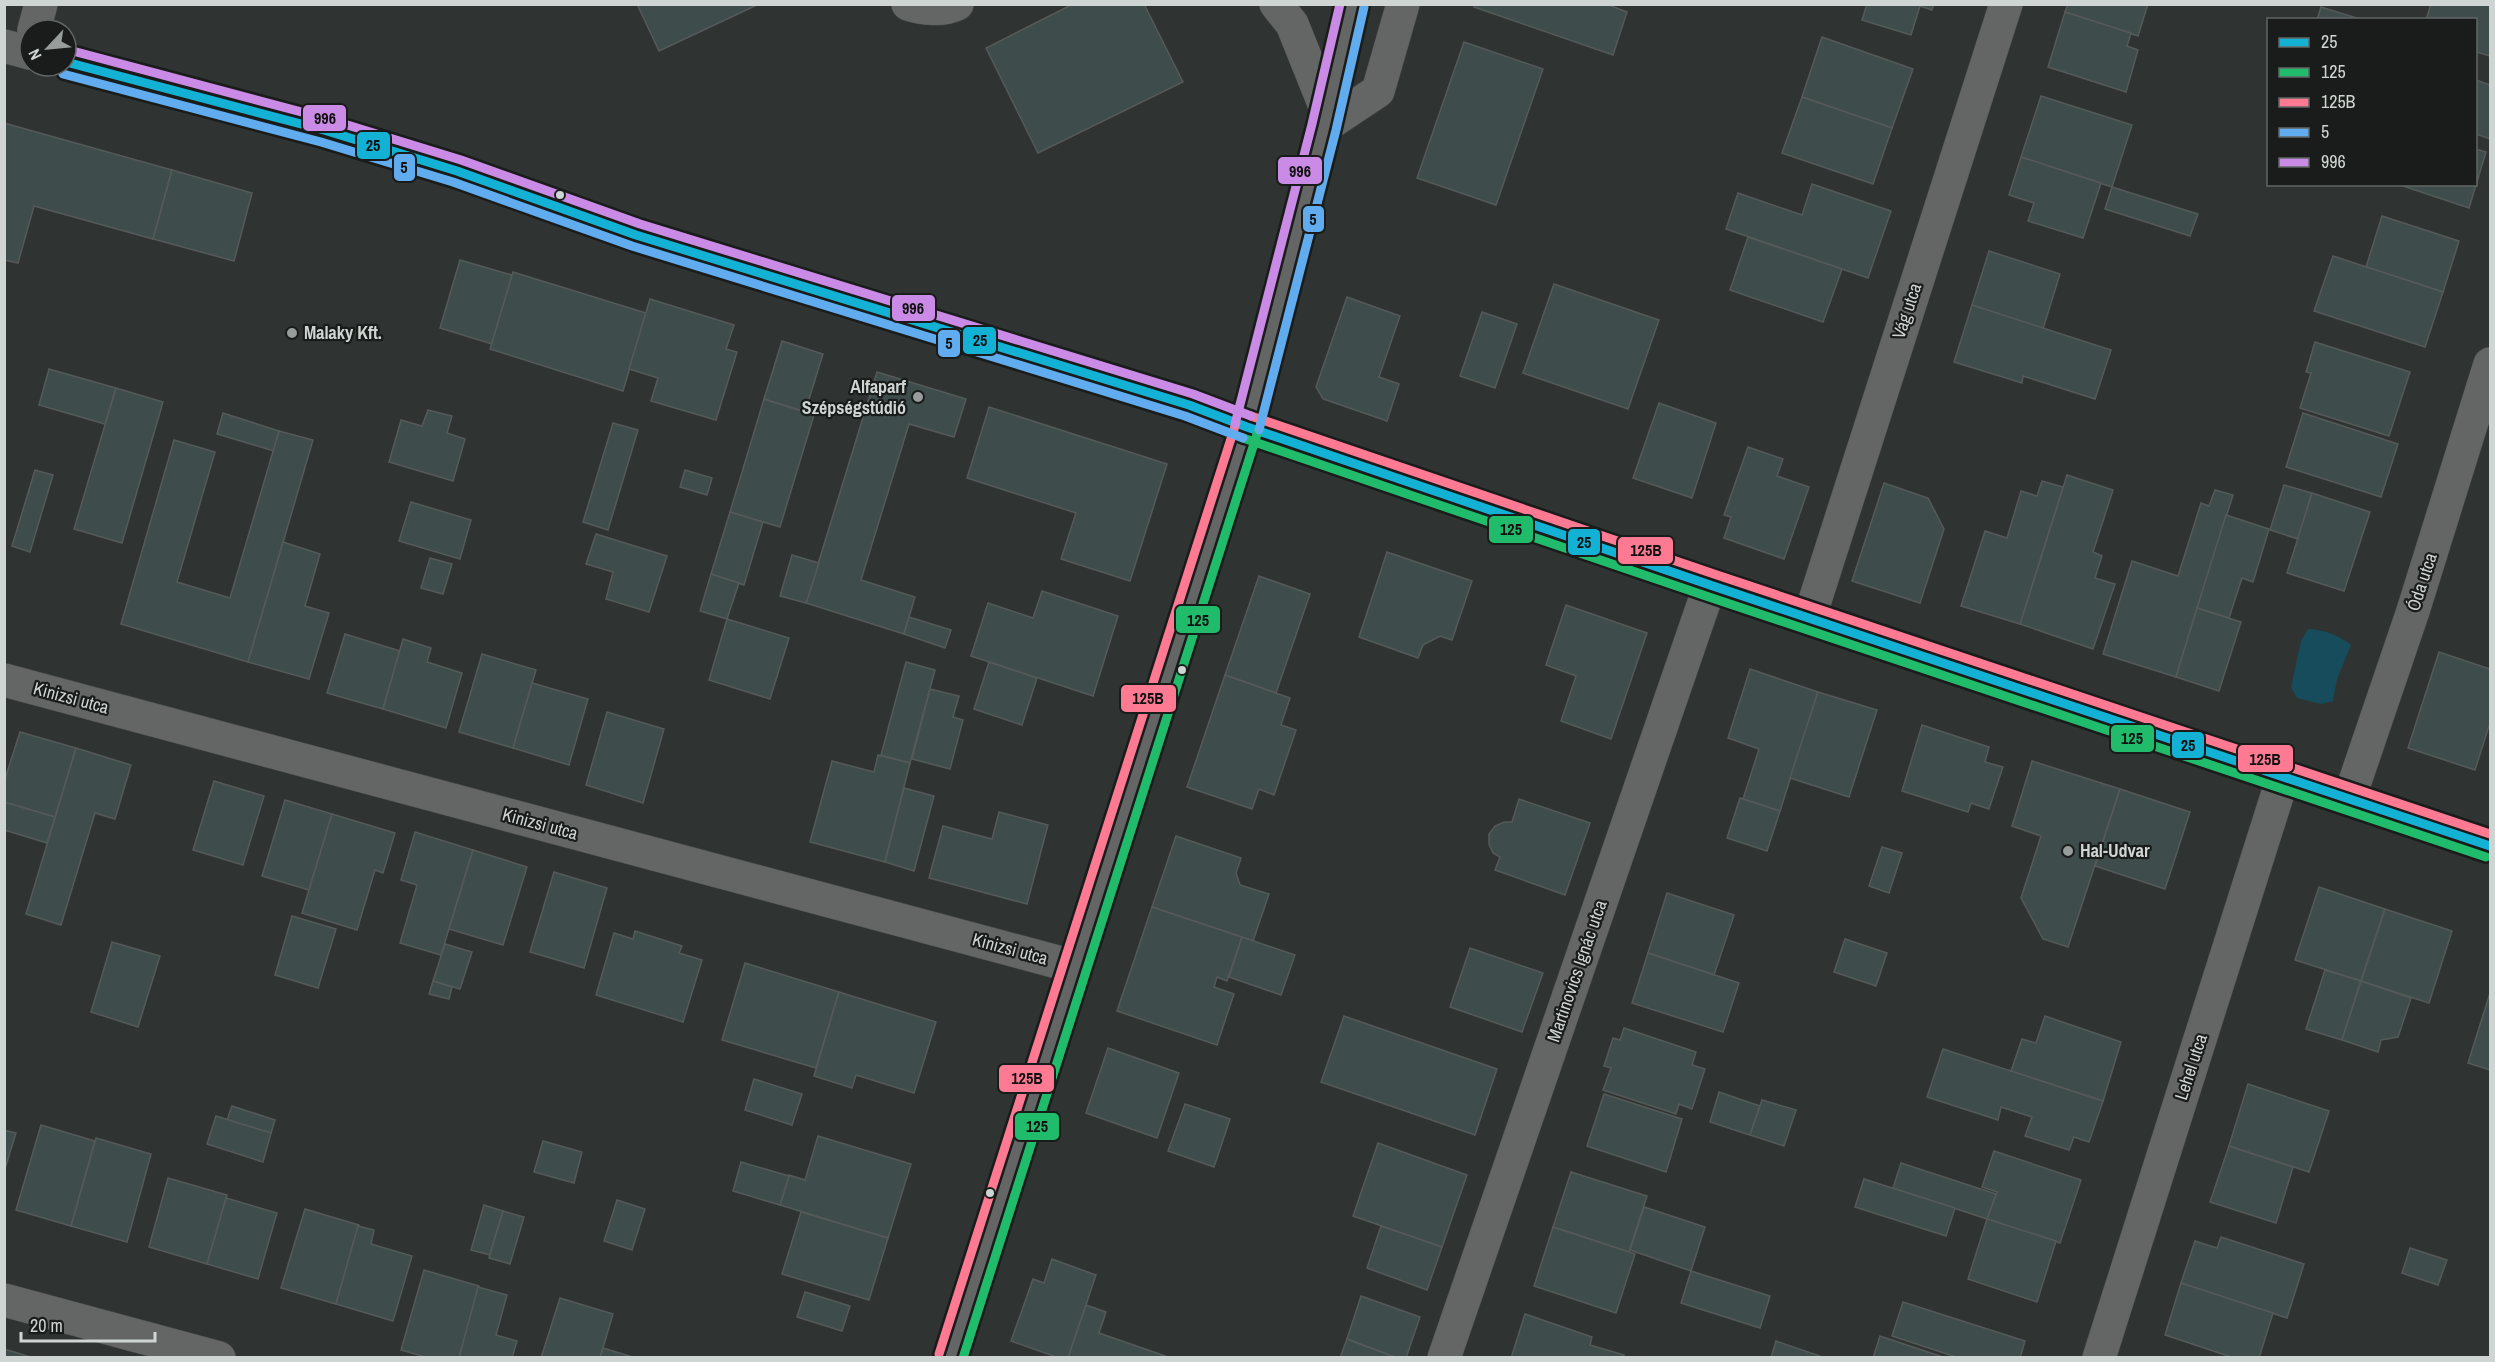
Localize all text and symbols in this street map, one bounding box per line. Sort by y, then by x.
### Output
north arrow [18,18,78,78]
legend [2267,18,2477,186]
text: 25 [2321,29,2337,54]
text: N [23,45,46,64]
text: 125 [2321,59,2346,84]
text: 125B [2321,89,2356,114]
line badge: 996 [302,104,347,132]
text: 996 [314,107,336,129]
text: 5 [2321,119,2329,144]
line badge: 25 [356,131,391,160]
text: 25 [366,134,380,156]
text: 996 [2321,149,2346,174]
line badge: 5 [393,153,416,182]
text: 5 [400,156,408,178]
line badge: 996 [1277,156,1323,185]
text: 996 [1289,160,1311,182]
unlabelled marker [554,189,566,201]
line badge: 5 [1302,205,1325,233]
text: 5 [1309,208,1317,230]
street label: Vág utca [1886,280,1927,342]
line badge: 996 [891,294,936,322]
text: 996 [902,297,924,319]
place label: Malaky Kft. [304,320,382,345]
marker: Malaky Kft. [285,326,299,340]
line badge: 25 [962,326,997,355]
line badge: 5 [937,329,961,358]
text: 25 [973,329,987,351]
text: 5 [945,332,953,354]
place label: Alfaparf Szépségstúdió [802,374,906,420]
marker: Alfaparf Szépségstúdió [911,390,925,404]
line badge: 125 [1488,515,1534,544]
text: 125 [1500,518,1522,540]
line badge: 25 [1567,528,1601,556]
text: 25 [1577,531,1591,553]
line badge: 125B [1617,536,1674,565]
text: 125B [1630,539,1662,561]
street label: Óda utca [2400,549,2443,614]
line badge: 125 [1175,605,1221,634]
text: 125 [1187,609,1209,631]
unlabelled marker [1176,664,1188,676]
street label: Kinizsi utca [31,675,112,720]
line badge: 125B [1120,684,1177,713]
text: 125B [1132,687,1164,709]
line badge: 125 [2110,724,2155,753]
text: 125 [2121,727,2143,749]
line badge: 25 [2171,731,2205,759]
text: 25 [2181,734,2195,756]
line badge: 125B [2237,744,2294,773]
text: 125B [2249,748,2281,770]
street label: Kinizsi utca [500,801,581,846]
place label: Hal-Udvar [2080,838,2150,863]
marker: Hal-Udvar [2061,844,2075,858]
street label: Martinovics Ignác utca [1541,897,1613,1045]
street label: Kinizsi utca [970,926,1051,971]
street label: Lehel utca [2168,1031,2213,1103]
line badge: 125B [998,1064,1055,1093]
text: 125B [1011,1067,1043,1089]
line badge: 125 [1014,1112,1060,1141]
text: 125 [1026,1115,1048,1137]
unlabelled marker [984,1187,996,1199]
scale bar [21,1305,154,1343]
text: 20 m [30,1313,63,1338]

